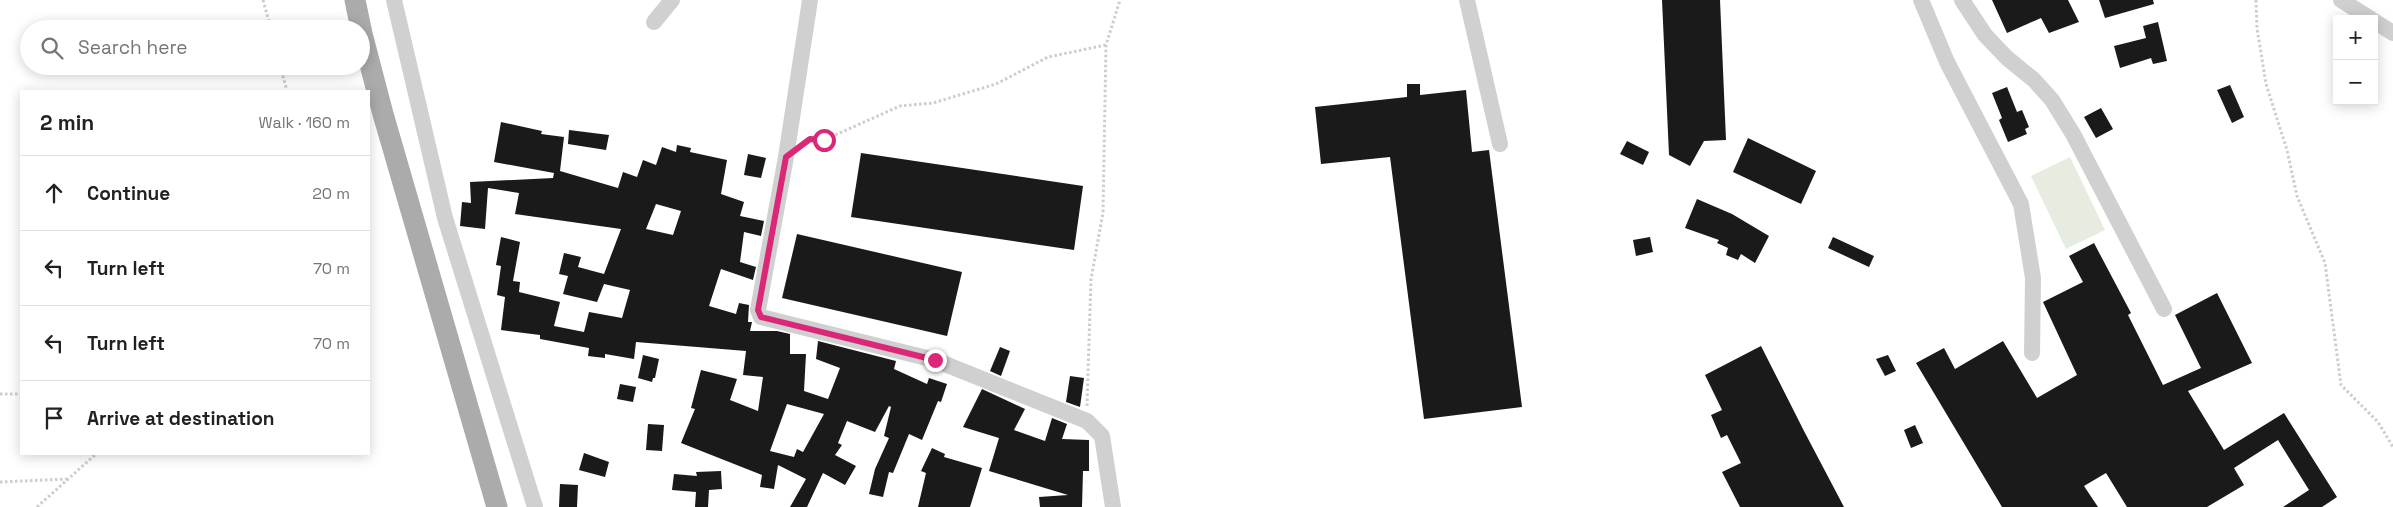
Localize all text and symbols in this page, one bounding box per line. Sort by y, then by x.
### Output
map controls [2333,15,2378,105]
button: + [2333,15,2378,60]
search box [20,20,370,75]
icon: search [38,34,66,62]
text: Search here [78,35,188,60]
button: − [2333,60,2378,105]
text: 2 min [40,109,94,136]
text: Walk · 160 m [259,112,350,133]
route start [813,129,836,152]
icon: ahead [40,179,68,207]
text: Continue [87,181,170,206]
text: 20 m [312,183,350,204]
icon: left [40,254,68,282]
text: Turn left [87,256,165,281]
text: 70 m [313,258,350,279]
icon: left [40,329,68,357]
text: Turn left [87,331,165,356]
text: 70 m [313,333,350,354]
route end [924,349,947,372]
icon: arrive [40,404,68,432]
text: Arrive at destination [87,406,275,431]

